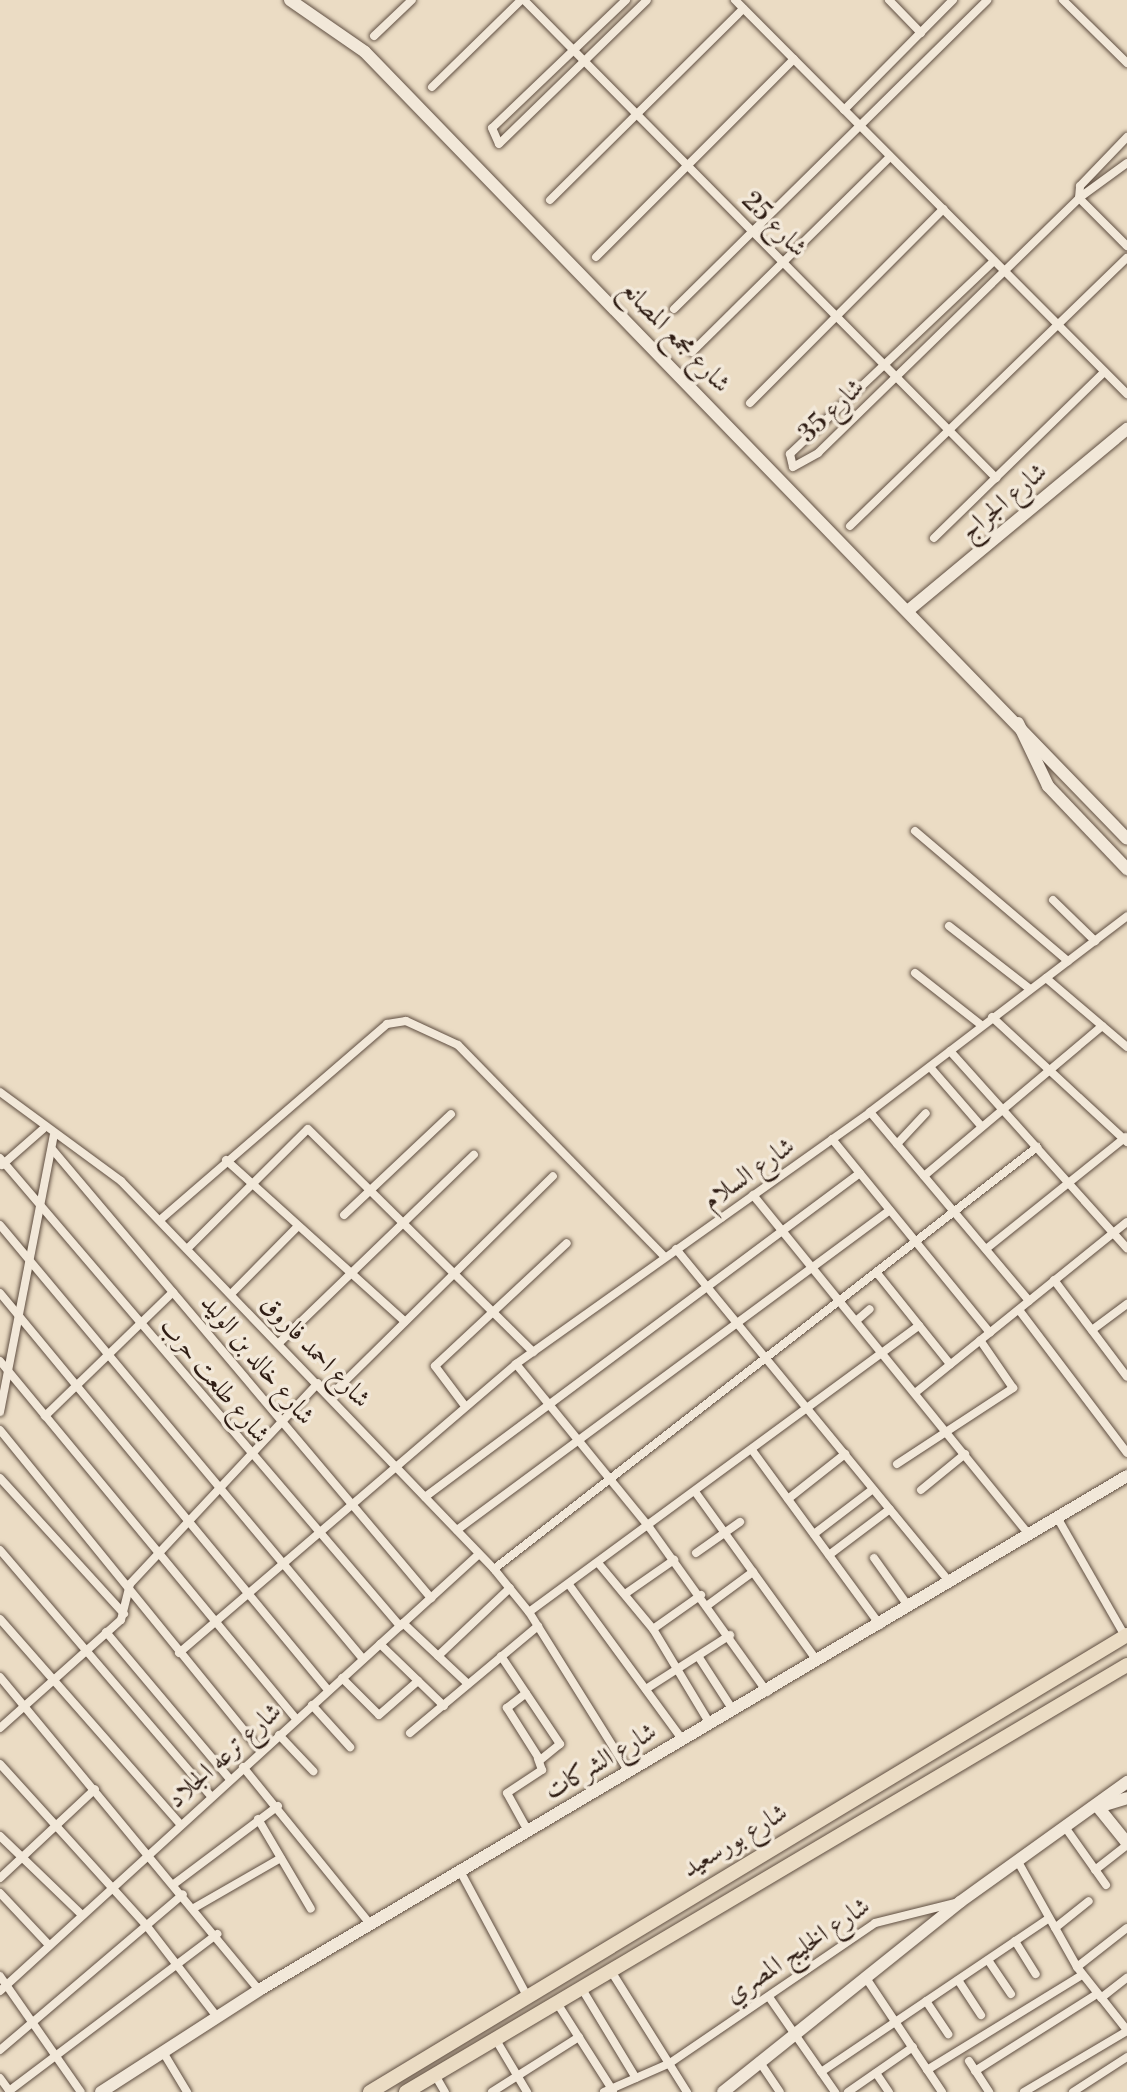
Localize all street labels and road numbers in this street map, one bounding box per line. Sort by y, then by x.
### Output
street label: شارع 25 [735,186,813,264]
street label: شارع مجمع المصانع [613,274,737,400]
street label: شارع 35 [793,372,871,450]
street label: شارع الجراج [954,457,1054,547]
street label: شارع السلام [697,1131,801,1217]
street label: شارع خالد بن الوليد [193,1288,321,1432]
street label: شارع احمد فاروق [253,1289,377,1415]
street label: شارع طلعت حرب [152,1312,276,1450]
street label: شارع ترعه الجلاد [161,1696,289,1816]
street label: شارع الشركات [539,1716,663,1808]
street label: شارع بورسعيد [677,1797,793,1885]
street label: شارع الخليج المصري [719,1891,877,2011]

